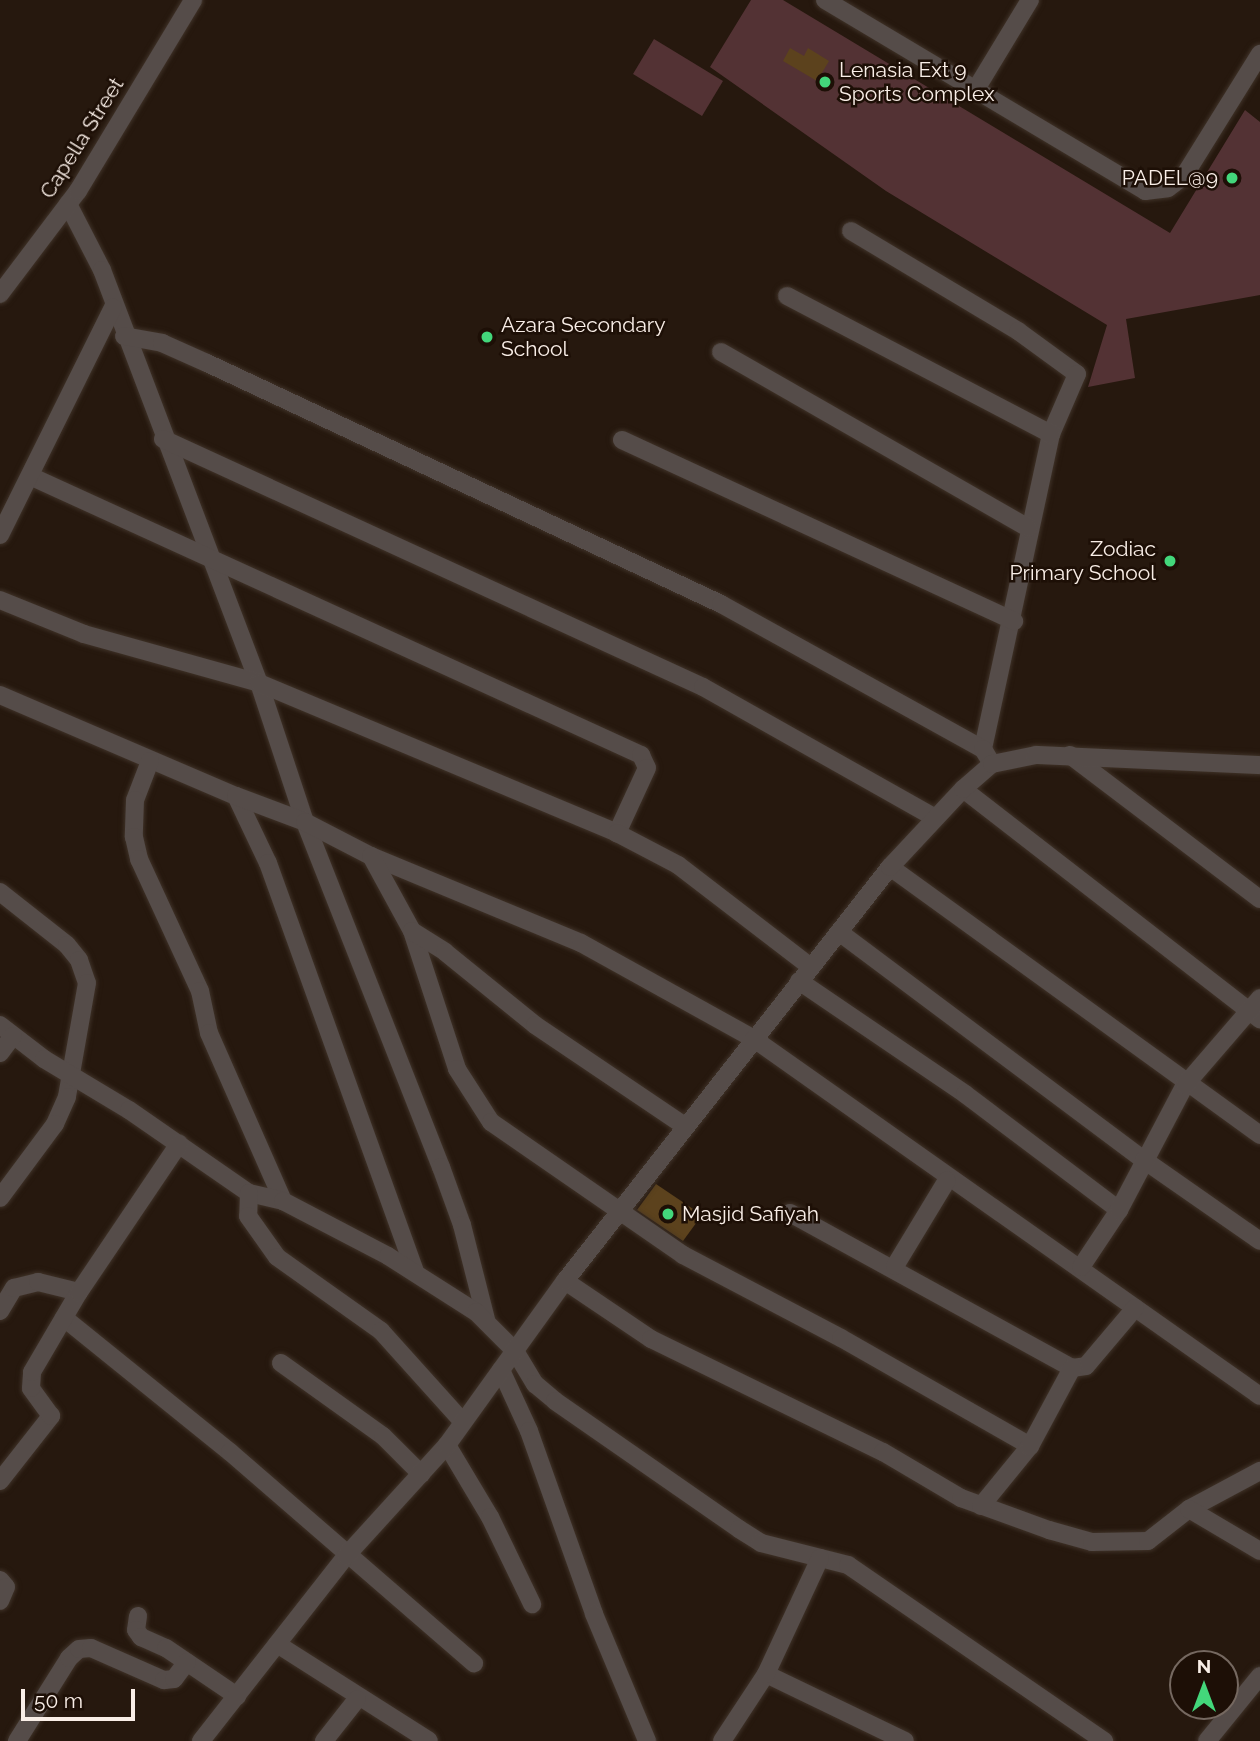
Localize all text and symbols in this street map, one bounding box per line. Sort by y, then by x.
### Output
place label: Lenasia Ext 9 Sports Complex [839,57,994,107]
street label: Capella Street [35,73,129,203]
marker: Lenasia Ext 9 Sports Complex [817,74,833,90]
place label: PADEL@9 [1122,165,1218,191]
marker: PADEL@9 [1224,170,1240,186]
place label: Azara Secondary School [501,312,666,362]
marker: Azara Secondary School [479,329,495,345]
place label: Zodiac Primary School [1009,536,1156,586]
marker: Zodiac Primary School [1162,553,1178,569]
place label: Masjid Safiyah [682,1201,819,1227]
marker: Masjid Safiyah [660,1206,676,1222]
north arrow [1169,1650,1239,1720]
text: N [1197,1655,1211,1677]
scale bar [24,1674,138,1718]
text: 50 m [34,1688,83,1713]

